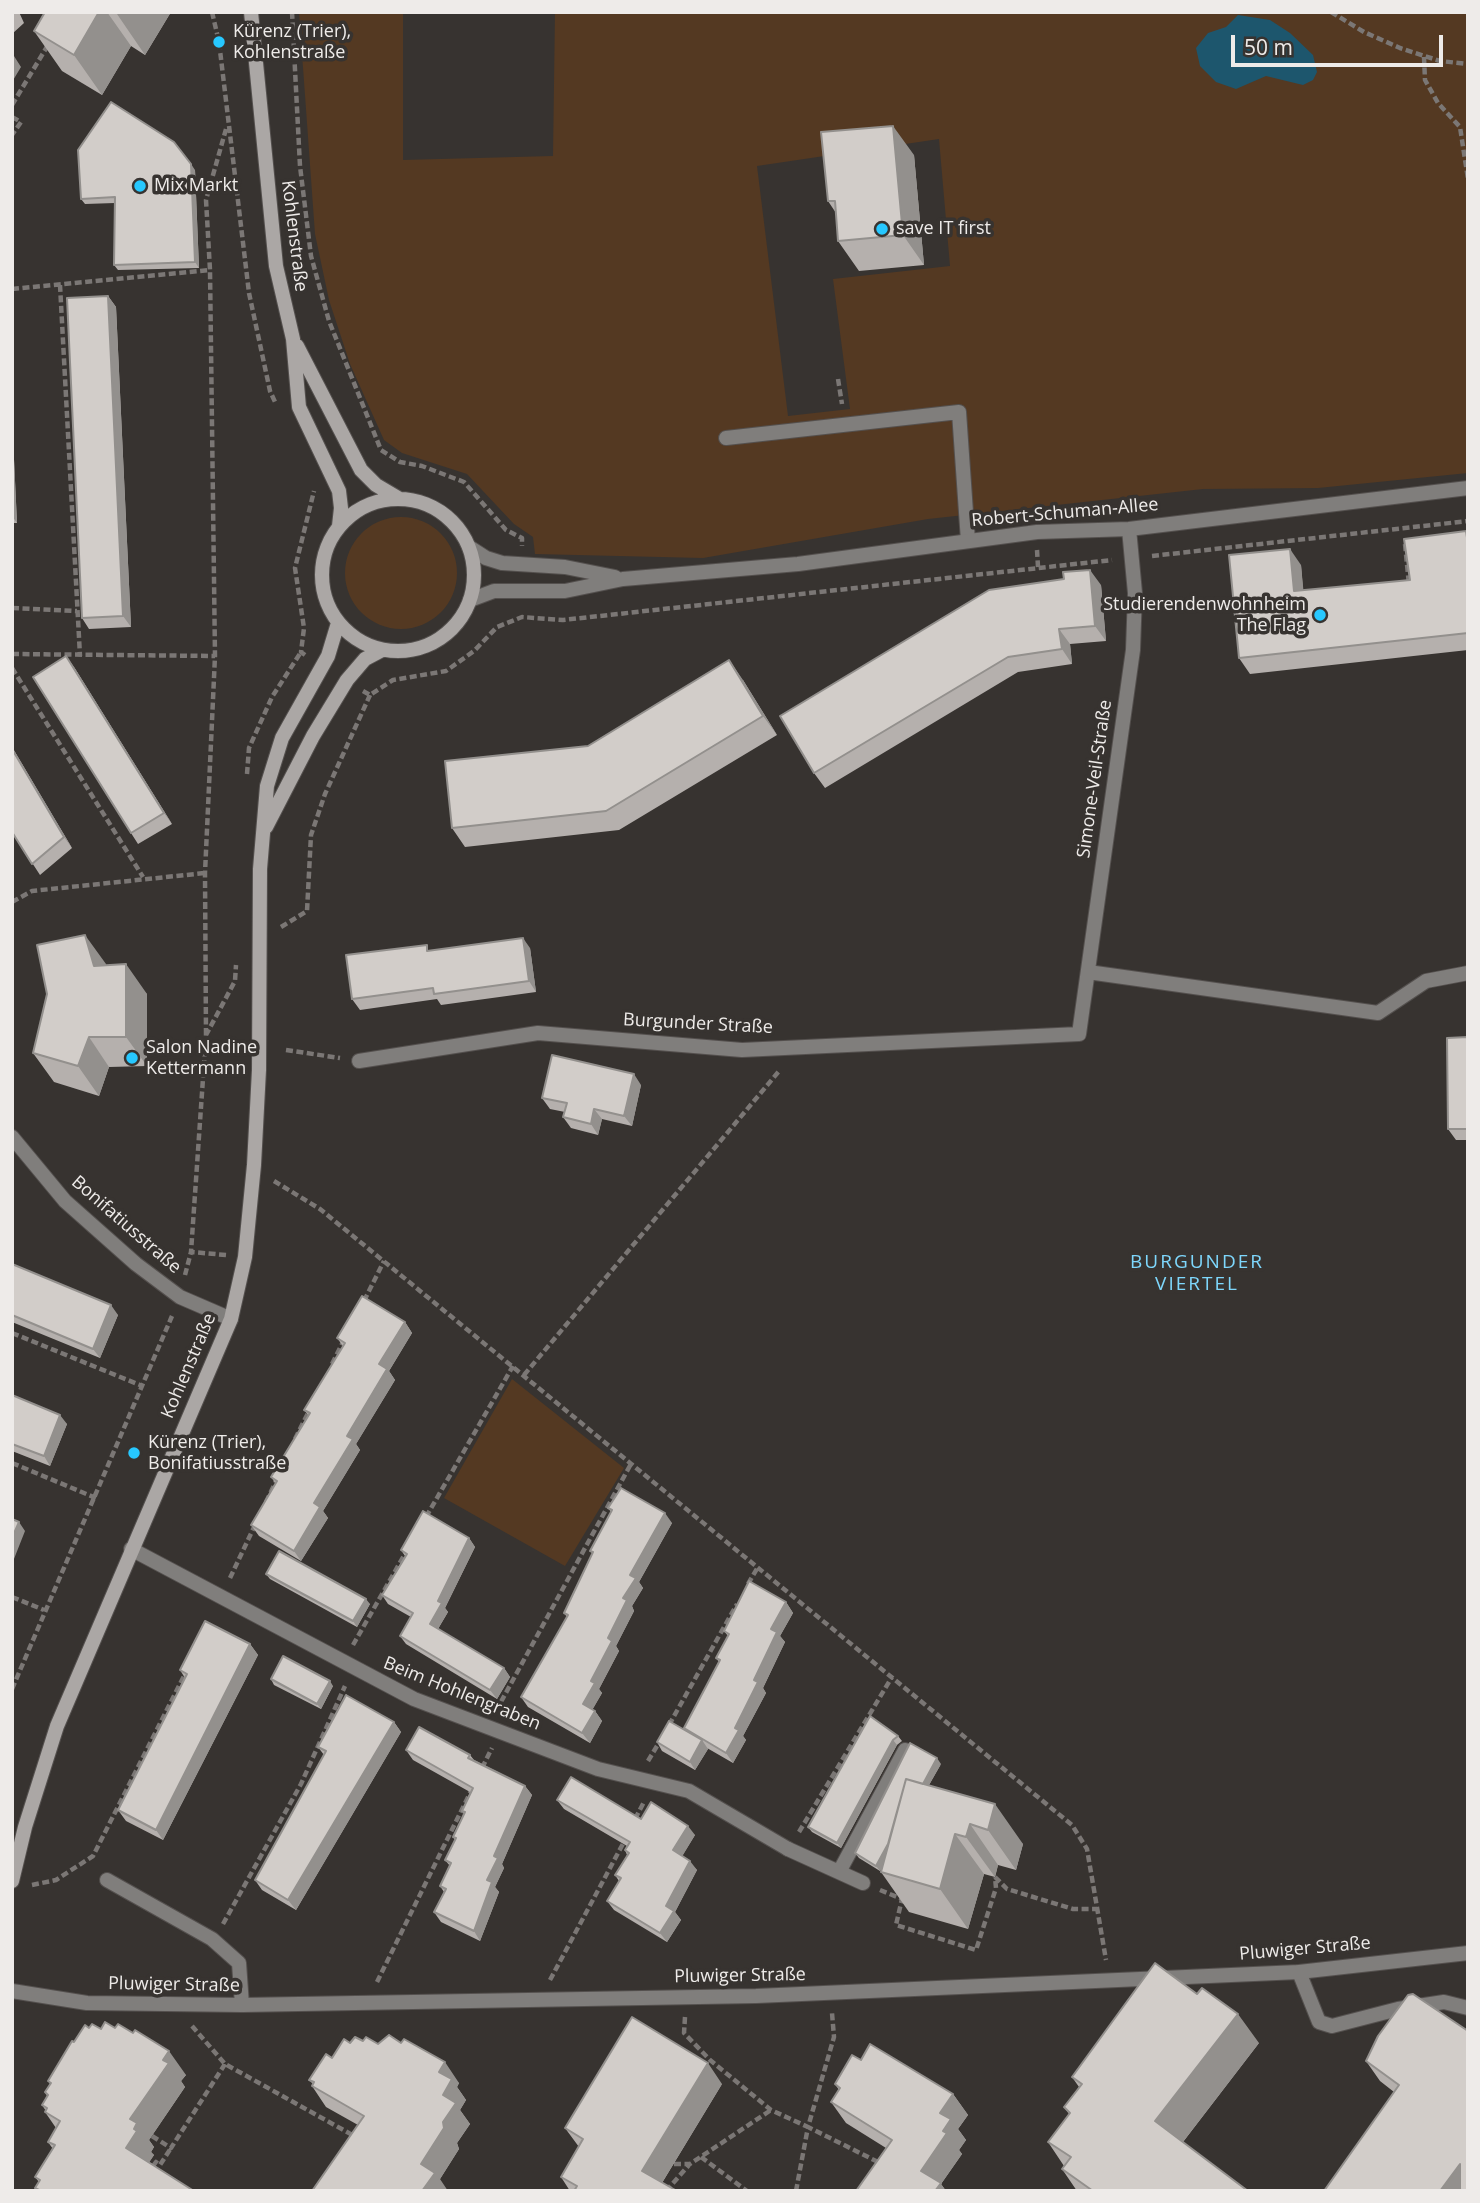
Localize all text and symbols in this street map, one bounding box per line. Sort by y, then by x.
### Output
place label: Kürenz (Trier), Kohlenstraße [233,21,351,64]
scale bar [1235,21,1447,65]
text: 50 m [1244,33,1293,61]
marker: Kürenz (Trier), Kohlenstraße [211,34,227,50]
place label: Mix Markt [154,175,238,197]
marker: Mix Markt [132,178,148,194]
street label: Kohlenstraße [276,179,312,293]
place label: save IT first [896,218,991,240]
marker: save IT first [874,221,890,237]
street label: Robert-Schuman-Allee [971,494,1159,532]
place label: Studierendenwohnheim The Flag [1103,594,1306,636]
marker: Studierendenwohnheim The Flag [1312,607,1328,623]
street label: Simone-Veil-Straße [1073,699,1117,859]
street label: Burgunder Straße [623,1009,773,1039]
place label: Salon Nadine Kettermann [146,1037,257,1080]
marker: Salon Nadine Kettermann [124,1050,140,1066]
street label: Bonifatiusstraße [67,1171,185,1279]
district label: BURGUNDER VIERTEL [1131,1252,1263,1296]
street label: Kohlenstraße [157,1310,221,1422]
place label: Kürenz (Trier), Bonifatiusstraße [148,1432,286,1474]
marker: Kürenz (Trier), Bonifatiusstraße [126,1445,142,1461]
street label: Beim Hohlengraben [380,1653,544,1735]
street label: Pluwiger Straße [1238,1932,1372,1966]
street label: Pluwiger Straße [674,1964,806,1988]
street label: Pluwiger Straße [108,1973,240,1997]

